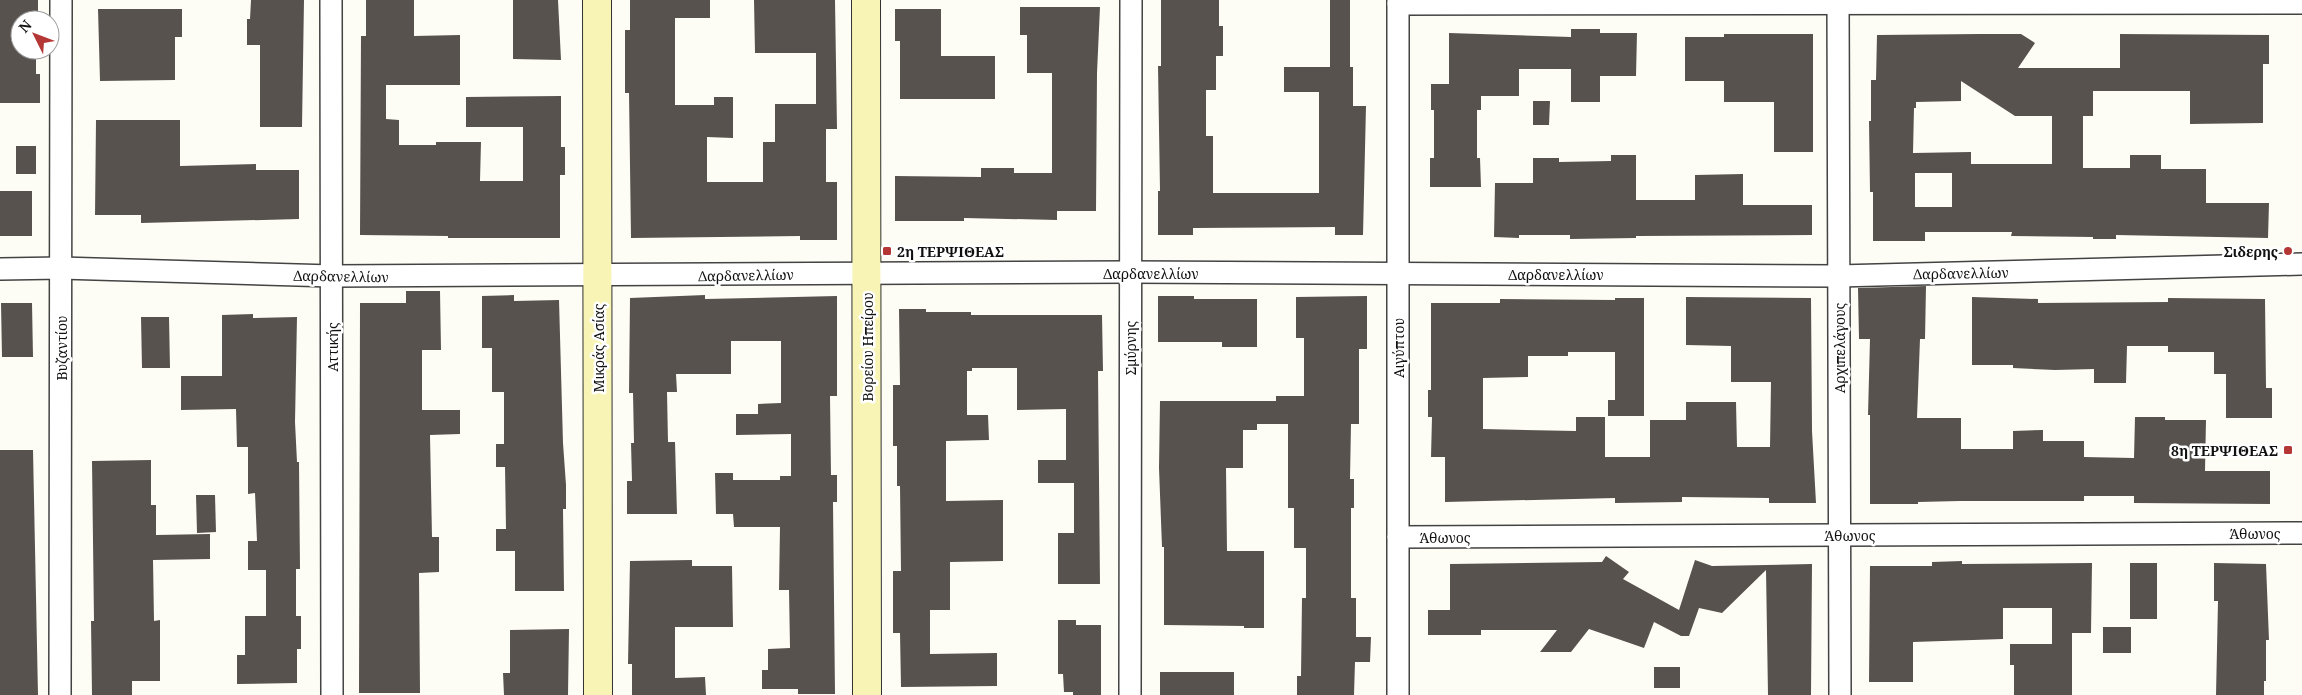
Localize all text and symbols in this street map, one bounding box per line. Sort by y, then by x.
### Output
north arrow [10,10,60,60]
text: N [14,16,36,36]
place label: 2η ΤΕΡΨΙΘΕΑΣ [897,242,1004,261]
place label: Σιδερης [2223,242,2278,261]
marker: 2η ΤΕΡΨΙΘΕΑΣ [881,245,893,257]
marker: Σιδερης [2282,245,2294,257]
street label: Δαρδανελλίων [1913,263,2009,283]
street label: Δαρδανελλίων [1103,264,1199,283]
street label: Δαρδανελλίων [698,265,794,285]
street label: Δαρδανελλίων [1508,265,1604,284]
street label: Δαρδανελλίων [293,266,389,286]
street label: Βορείου Ηπείρου [858,292,877,402]
street label: Μικράς Ασίας [589,303,608,392]
street label: Αρχιπελάγους [1830,303,1849,393]
street label: Βυζαντίου [52,316,71,380]
street label: Αιγύπτου [1389,318,1408,378]
street label: Σμύρνης [1121,320,1140,375]
street label: Αττικής [323,322,342,372]
place label: 8η ΤΕΡΨΙΘΕΑΣ [2171,441,2278,460]
marker: 8η ΤΕΡΨΙΘΕΑΣ [2282,444,2294,456]
street label: Άθωνος [2230,524,2281,543]
street label: Άθωνος [1825,526,1876,545]
street label: Άθωνος [1420,528,1471,547]

